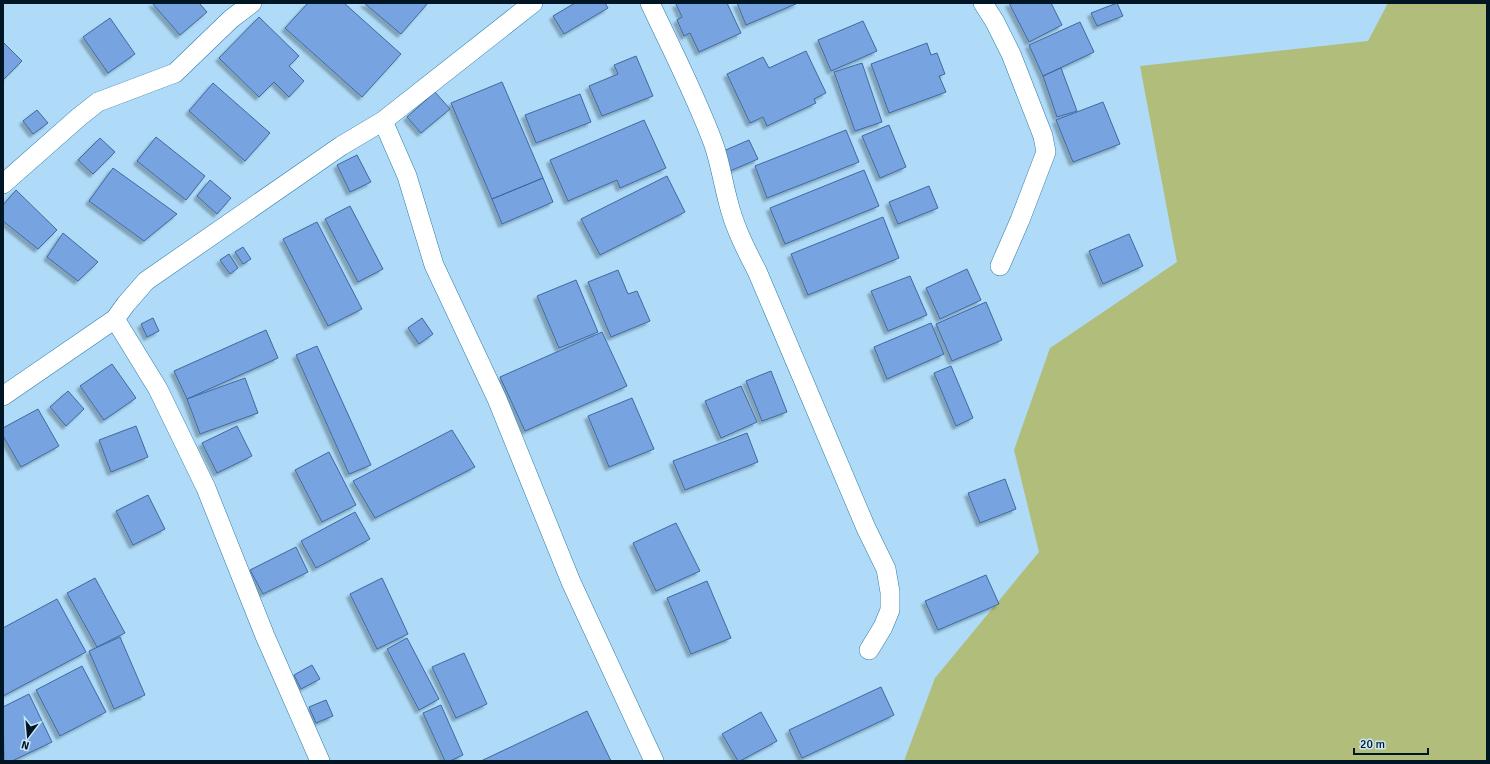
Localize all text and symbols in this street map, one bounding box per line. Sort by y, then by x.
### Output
north arrow [8,716,48,756]
scale bar [1354,730,1428,756]
text: 20 m [1360,737,1385,752]
text: N [20,738,31,752]

